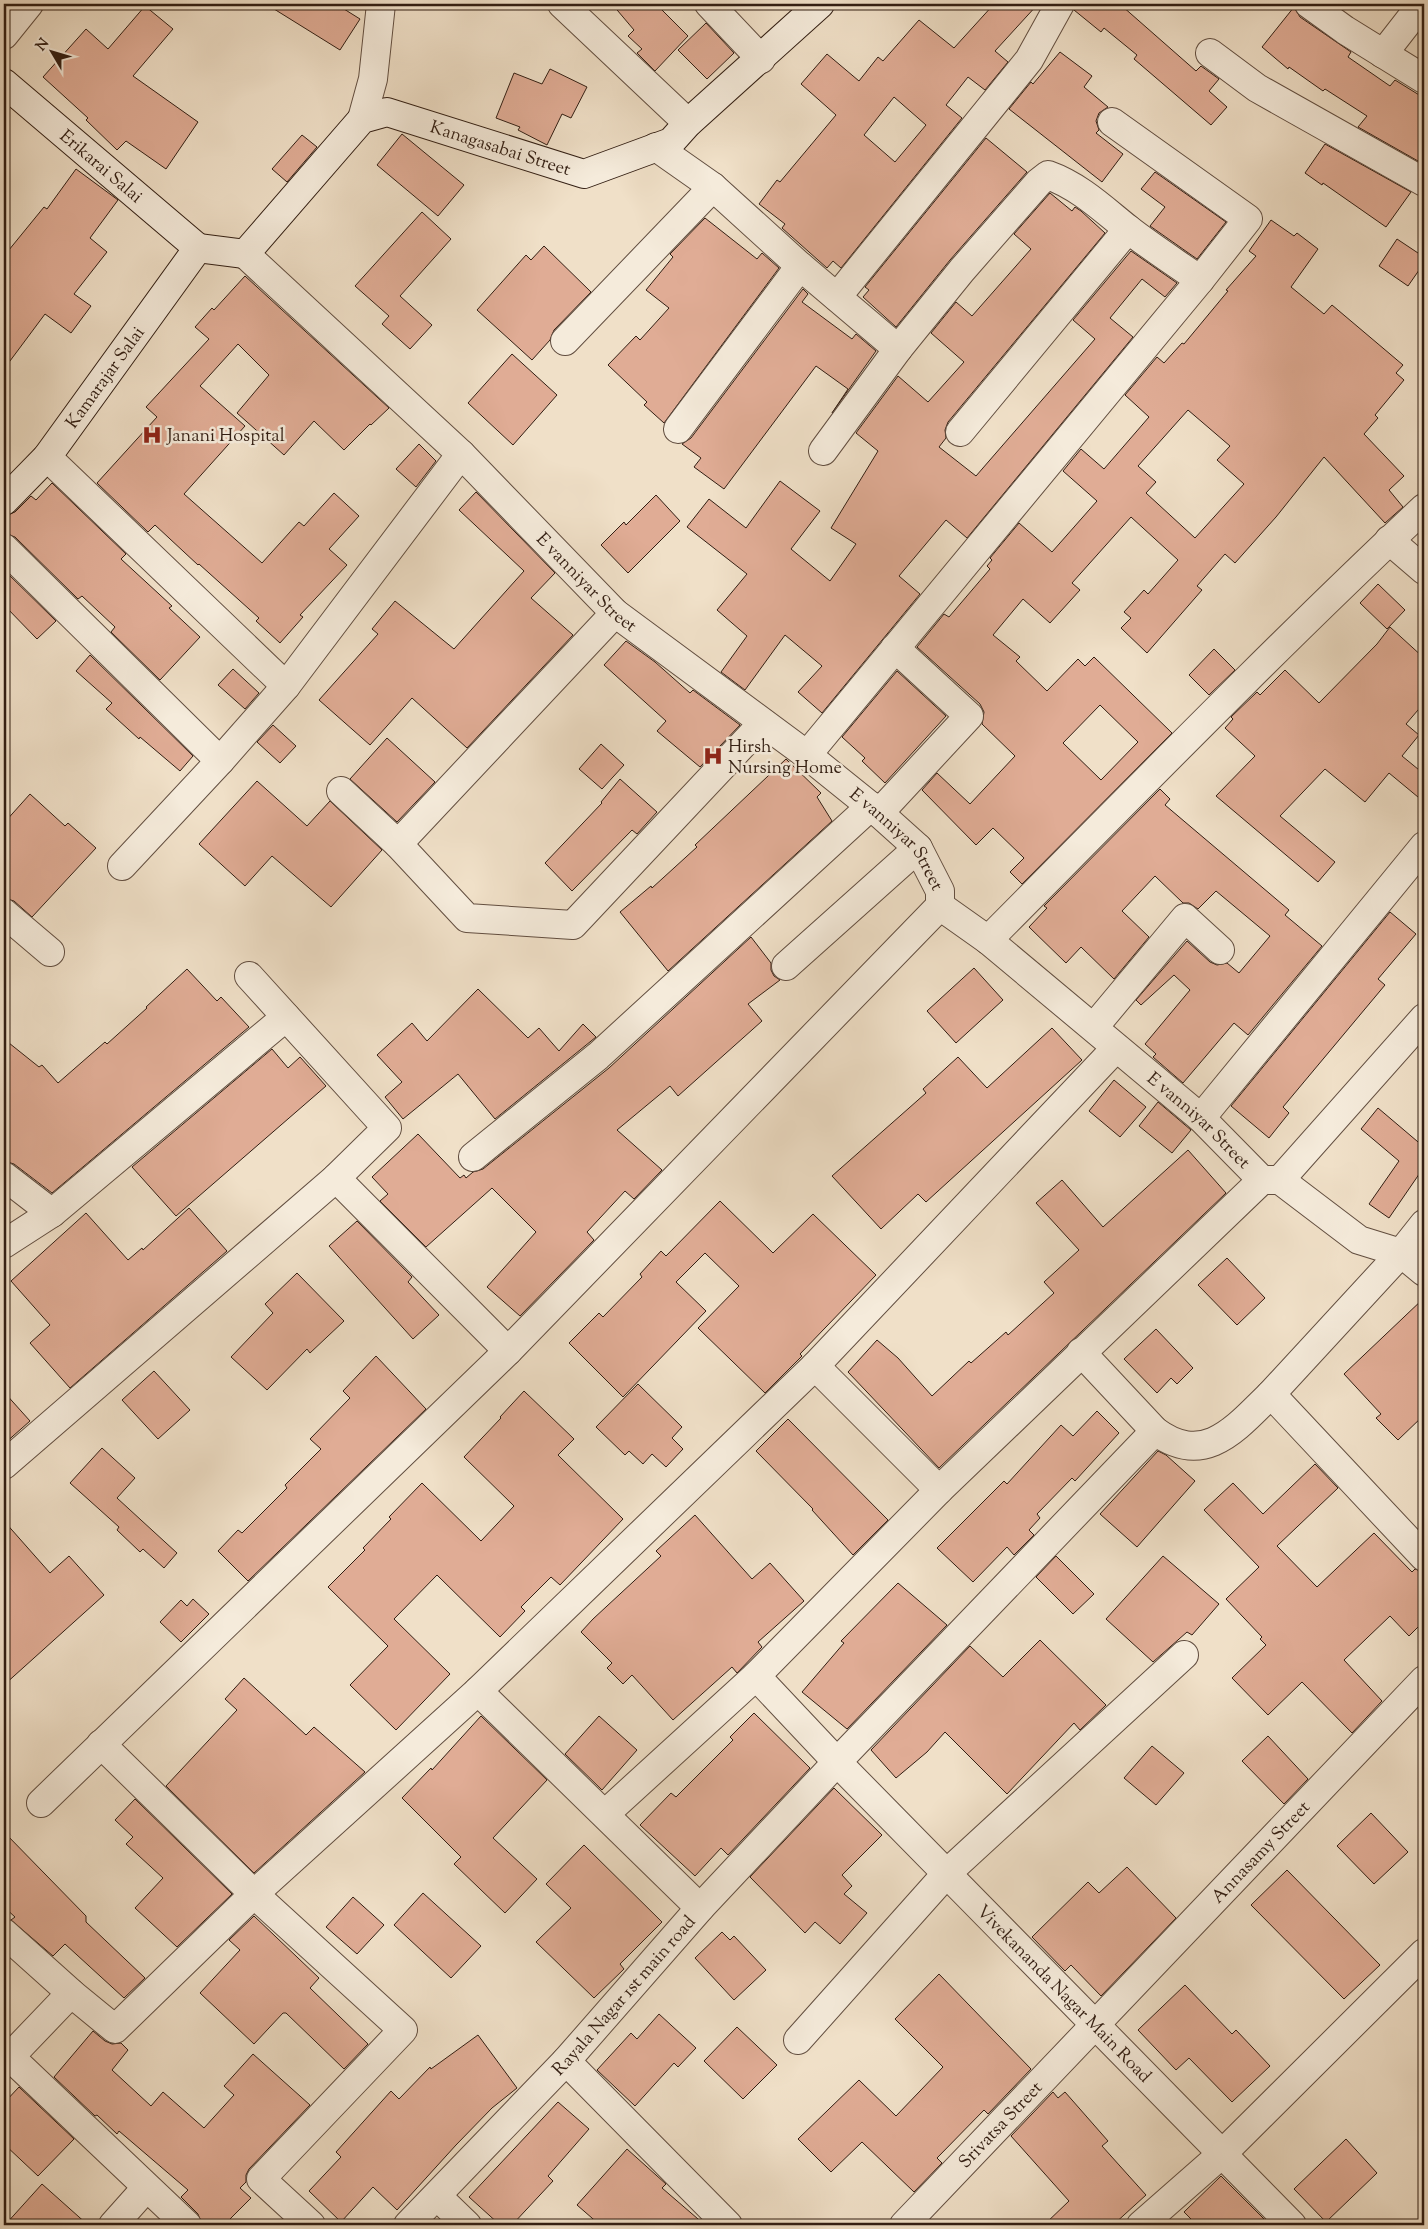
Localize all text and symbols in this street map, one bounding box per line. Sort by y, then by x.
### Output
north arrow [28,28,78,78]
text: N [32,35,55,56]
street label: Kanagasabai Street [426,115,573,184]
street label: Erikarai Salai [53,124,148,210]
street label: Kamarajar Salai [61,322,152,435]
hospital icon: Janani Hospital [141,424,163,446]
place label: Janani Hospital [166,424,285,450]
street label: E vanniyar Street [529,528,641,640]
place label: Hirsh Nursing Home [728,735,842,782]
hospital icon: Hirsh Nursing Home [702,745,724,767]
street label: E vanniyar Street [843,783,949,896]
street label: E vanniyar Street [1140,1067,1255,1176]
street label: Annasamy Street [1206,1796,1317,1910]
street label: Vivekananda Nagar Main Road [969,1900,1156,2089]
street label: Rayala Nagar 1st main road [547,1911,703,2083]
street label: Srivatsa Street [953,2076,1049,2175]

